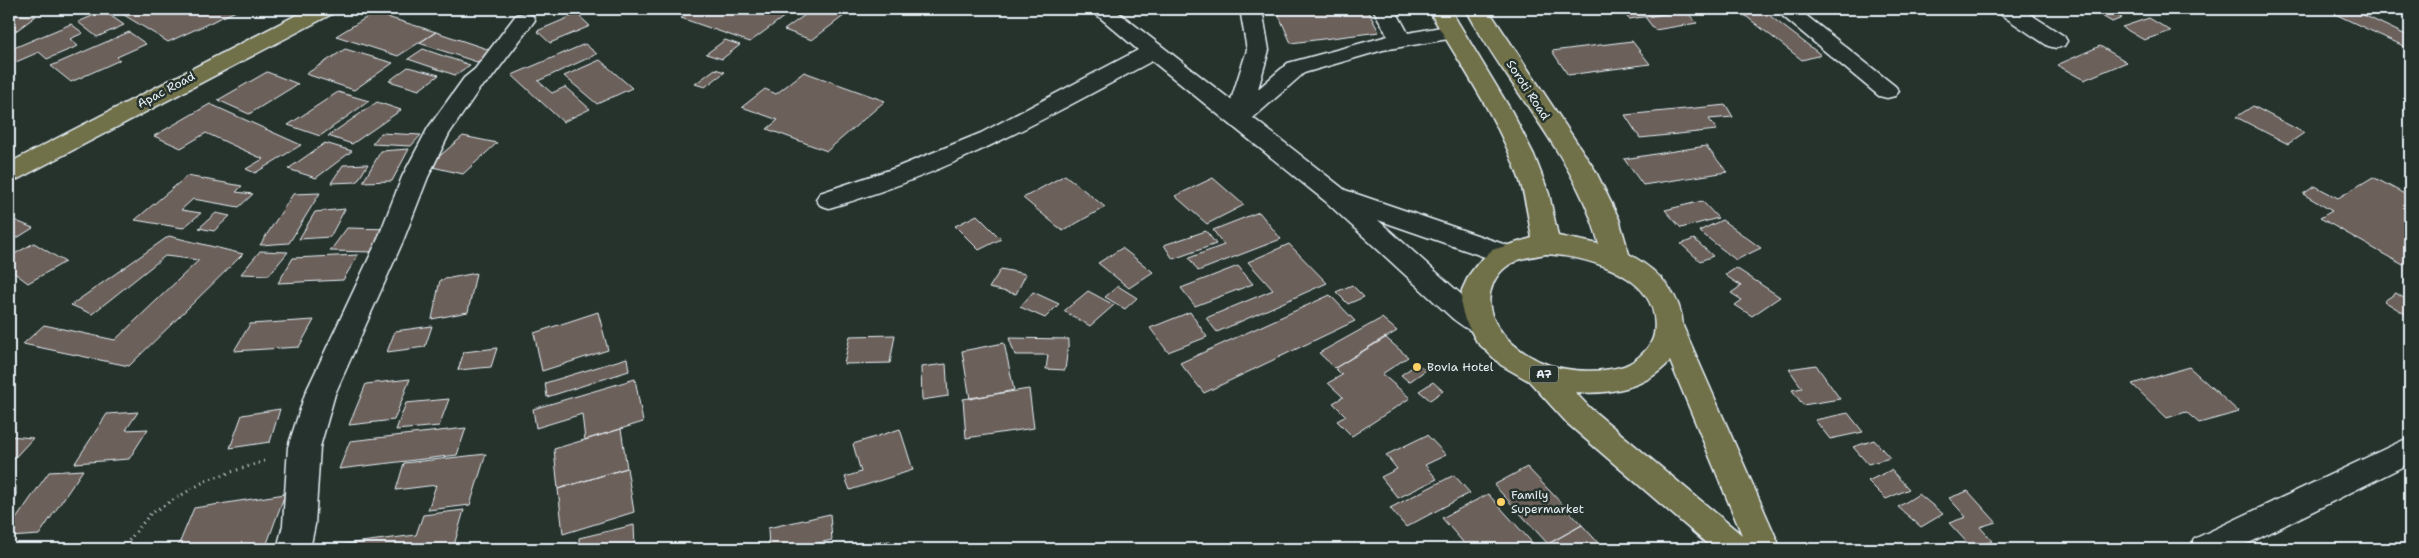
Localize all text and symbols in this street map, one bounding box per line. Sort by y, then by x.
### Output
street label: Soroti Road [1503,57,1554,123]
street label: Apac Road [134,68,198,112]
place label: Bovia Hotel [1427,359,1494,375]
marker: Bovia Hotel [1411,361,1423,373]
road number: A7 [1530,366,1558,382]
place label: Family Supermarket [1511,487,1584,517]
marker: Family Supermarket [1495,496,1507,508]

